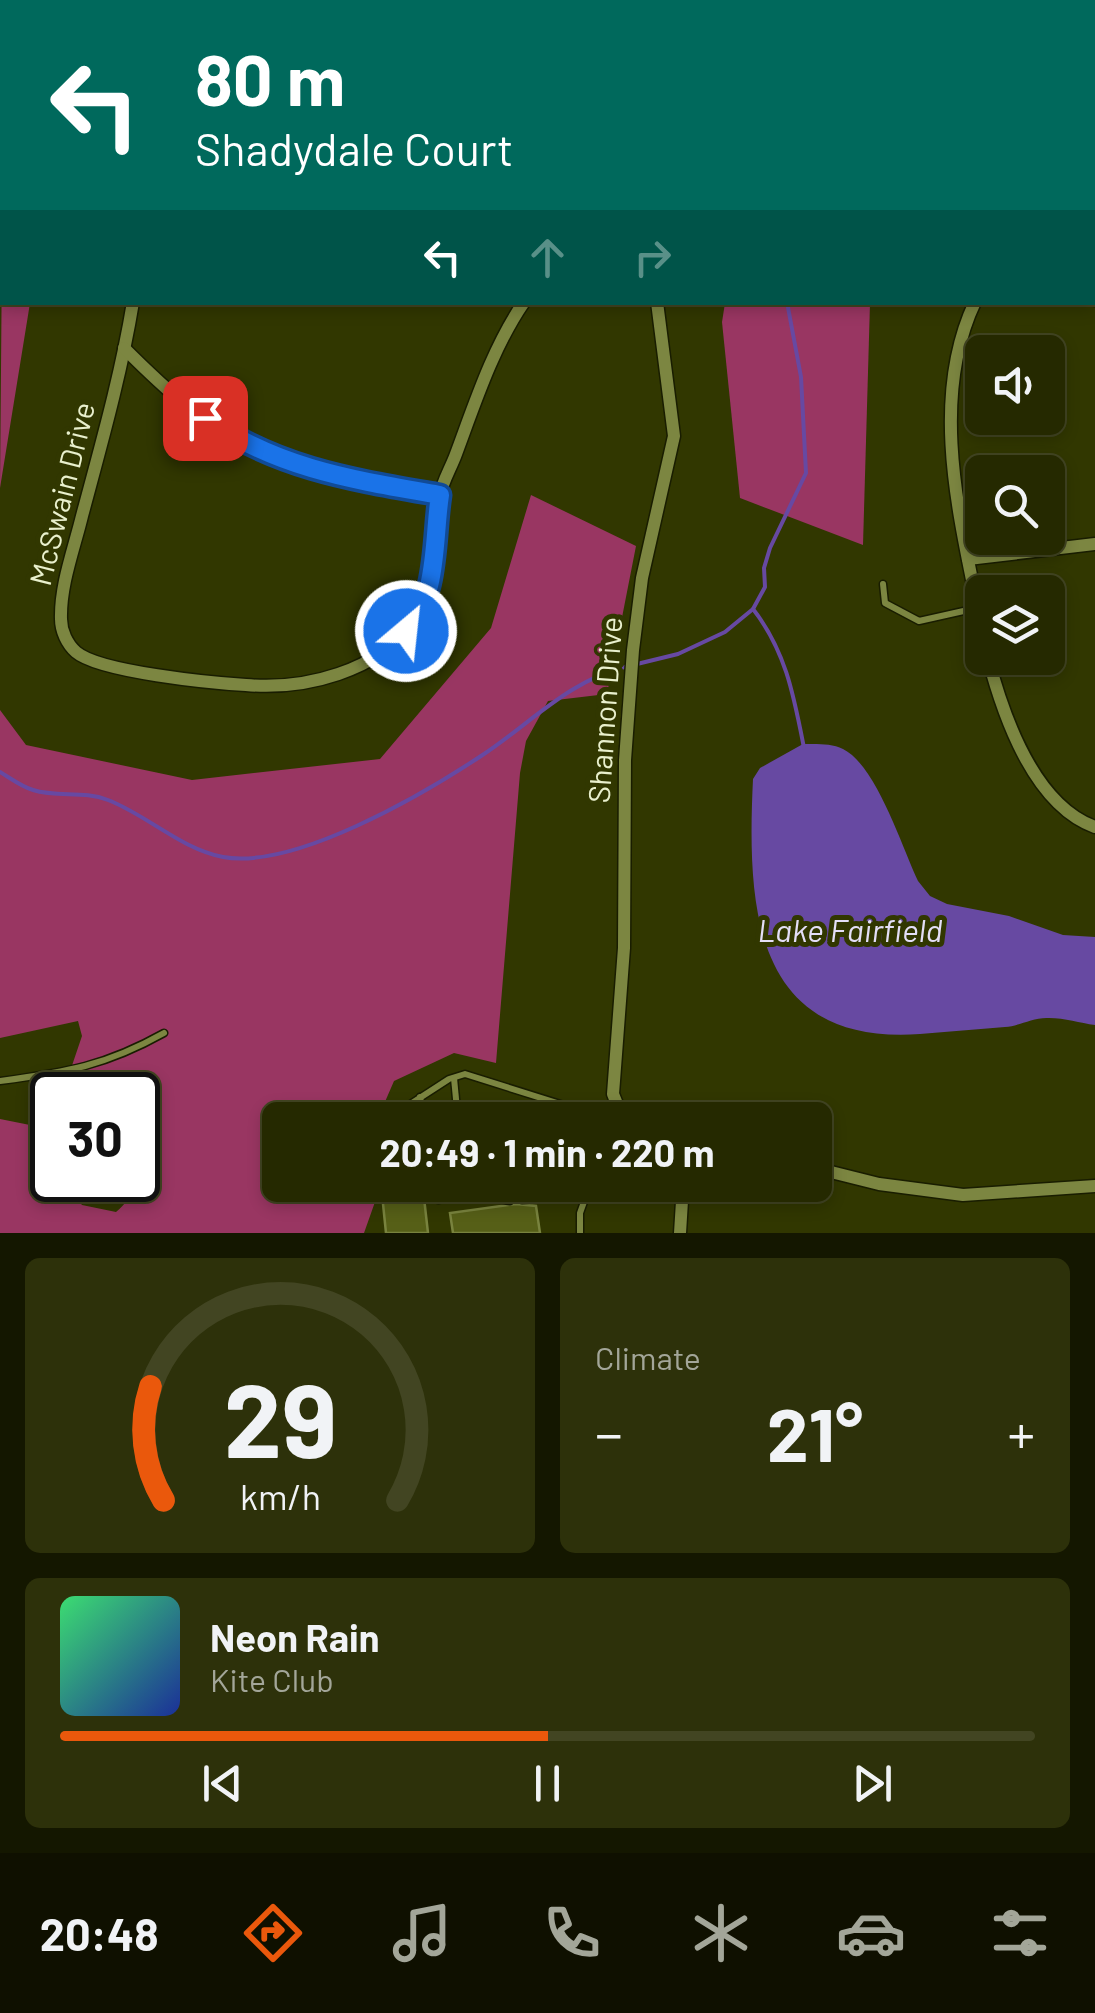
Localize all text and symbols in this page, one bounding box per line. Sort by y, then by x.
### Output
text: 80 m [195,36,345,120]
icon: left [30,40,160,170]
text: Shadydale Court [195,121,513,175]
icon: left [415,230,470,285]
icon: ahead [520,230,575,285]
icon: right [625,230,680,285]
map controls [965,335,1065,675]
button: sound [965,335,1065,435]
pin [163,376,248,461]
icon: arrive [178,391,233,446]
street label: McSwain Drive [21,398,101,589]
button: search [965,455,1065,555]
button: layers [965,575,1065,675]
position arrow [354,579,458,683]
street label: Shannon Drive [580,616,628,804]
water label: Lake Fairfield [757,910,943,948]
speed limit sign: 30 [30,1072,160,1202]
text: 20:49 · 1 min · 220 m [379,1129,715,1175]
text: Climate [595,1338,701,1376]
text: 29 [223,1354,337,1479]
text: 21° [767,1387,863,1477]
text: − [595,1399,623,1465]
text: + [1007,1399,1035,1465]
text: km/h [240,1474,320,1517]
text: Neon Rain [210,1614,379,1660]
text: Kite Club [210,1660,334,1698]
icon: previous [195,1756,250,1811]
icon: pause [520,1756,575,1811]
icon: next [845,1756,900,1811]
icon: directions [238,1898,308,1968]
icon: music [387,1898,457,1968]
icon: phone [537,1898,607,1968]
icon: climate [686,1898,756,1968]
icon: car [836,1898,906,1968]
icon: filters [985,1898,1055,1968]
text: 20:48 [40,1906,159,1960]

